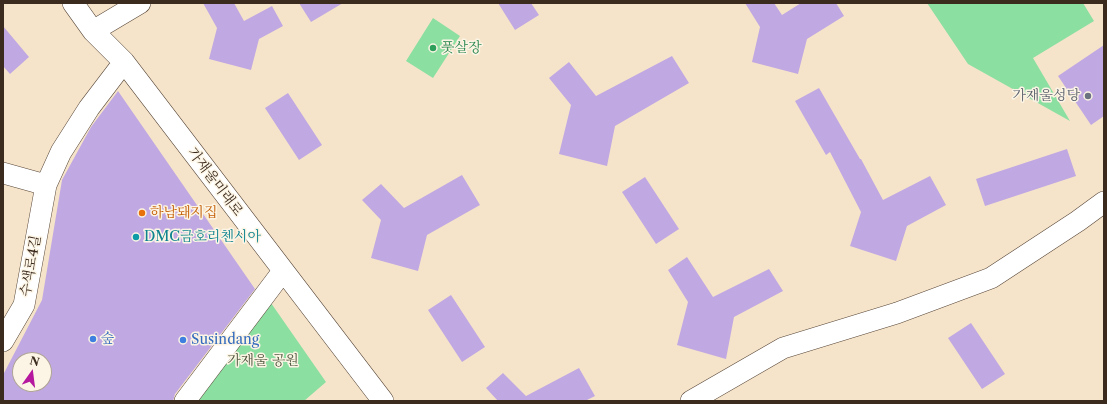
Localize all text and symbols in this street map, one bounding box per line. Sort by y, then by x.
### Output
place label: 풋살장 [441,40,482,56]
marker: 풋살장 [428,43,438,53]
place label: 가재울성당 [1012,88,1080,104]
marker: 가재울성당 [1083,91,1093,101]
street label: 가재울미래로 [184,145,246,219]
place label: 하남돼지집 [150,205,218,221]
marker: 하남돼지집 [137,208,147,218]
place label: DMC금호리첸시아 [144,229,261,245]
marker: DMC금호리첸시아 [131,232,141,242]
street label: 수색로4길 [17,234,45,298]
place label: 숲 [101,331,115,347]
place label: Susindang [191,332,259,348]
marker: 숲 [88,334,98,344]
marker: Susindang [178,335,188,345]
north arrow [12,352,52,392]
text: N [28,353,41,369]
park label: 가재울 공원 [227,353,299,369]

